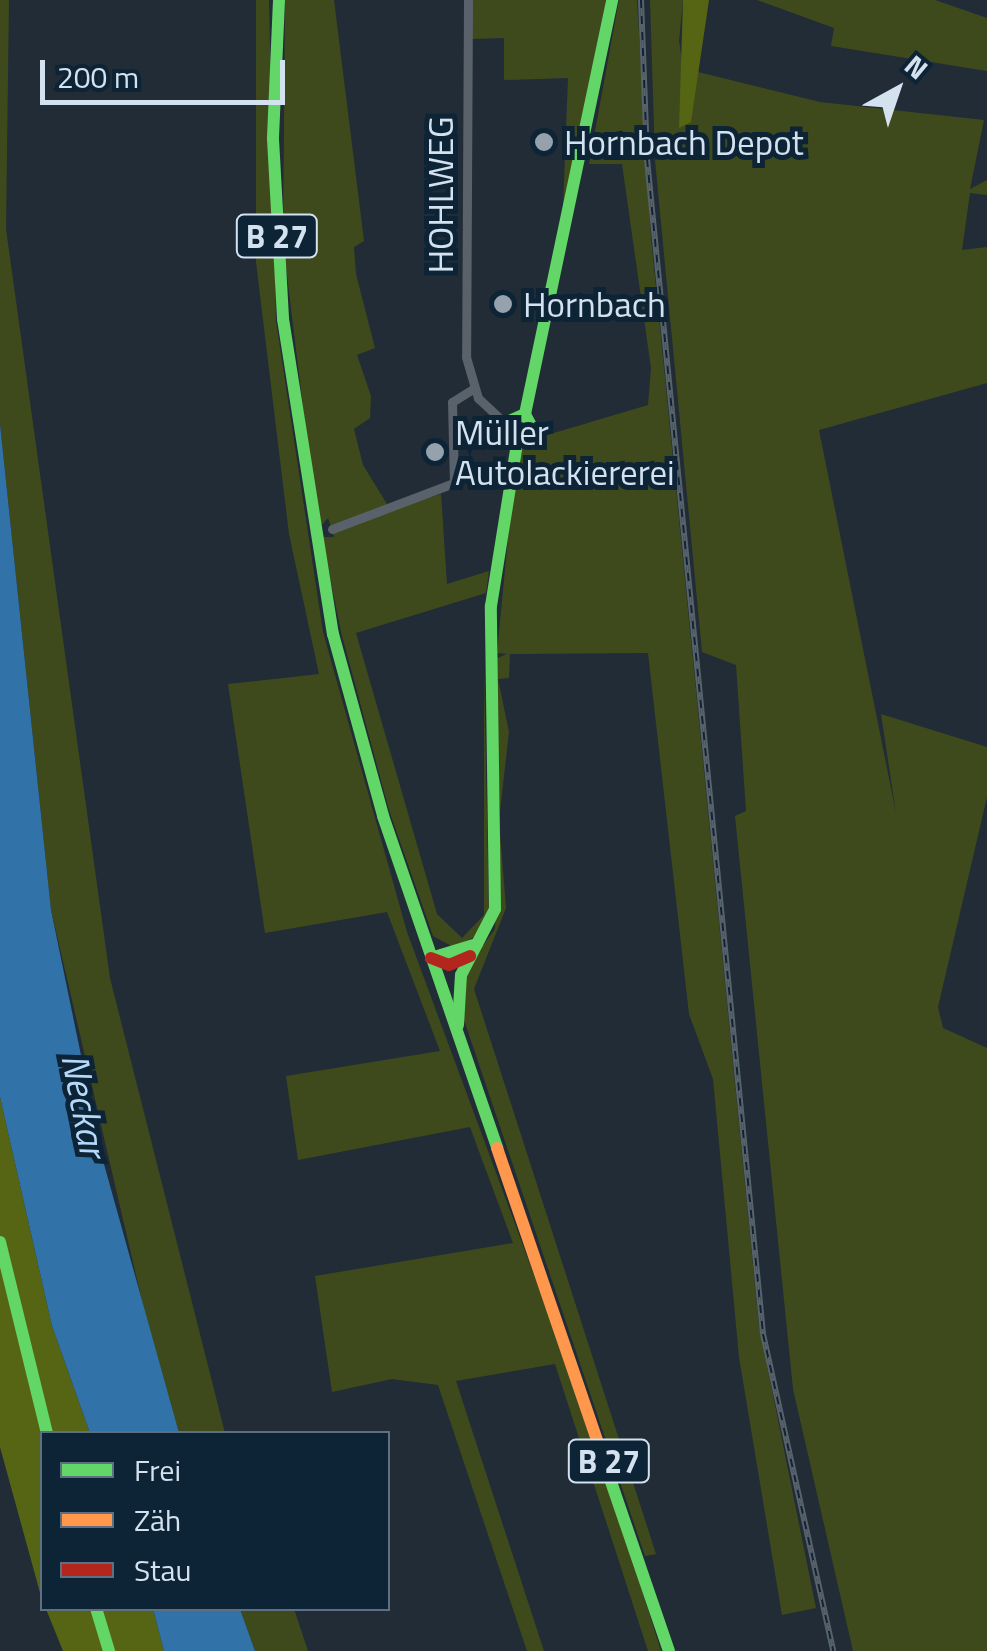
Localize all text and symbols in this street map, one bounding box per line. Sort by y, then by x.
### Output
scale bar [45,40,290,102]
north arrow [847,40,947,140]
text: N [895,44,938,89]
text: 200 m [57,54,139,100]
street label: HOHLWEG [419,116,461,274]
place label: Hornbach Depot [564,121,804,163]
marker: Hornbach Depot [533,131,555,153]
road number: B 27 [234,209,320,263]
place label: Hornbach [523,283,666,325]
marker: Hornbach [492,293,514,315]
place label: Müller Autolackiererei [455,411,675,493]
marker: Müller Autolackiererei [424,441,446,463]
water label: Neckar [52,1050,116,1160]
legend [40,1431,390,1611]
road number: B 27 [566,1434,652,1488]
text: Frei [134,1447,181,1493]
text: Zäh [134,1497,181,1543]
text: Stau [134,1547,191,1593]

